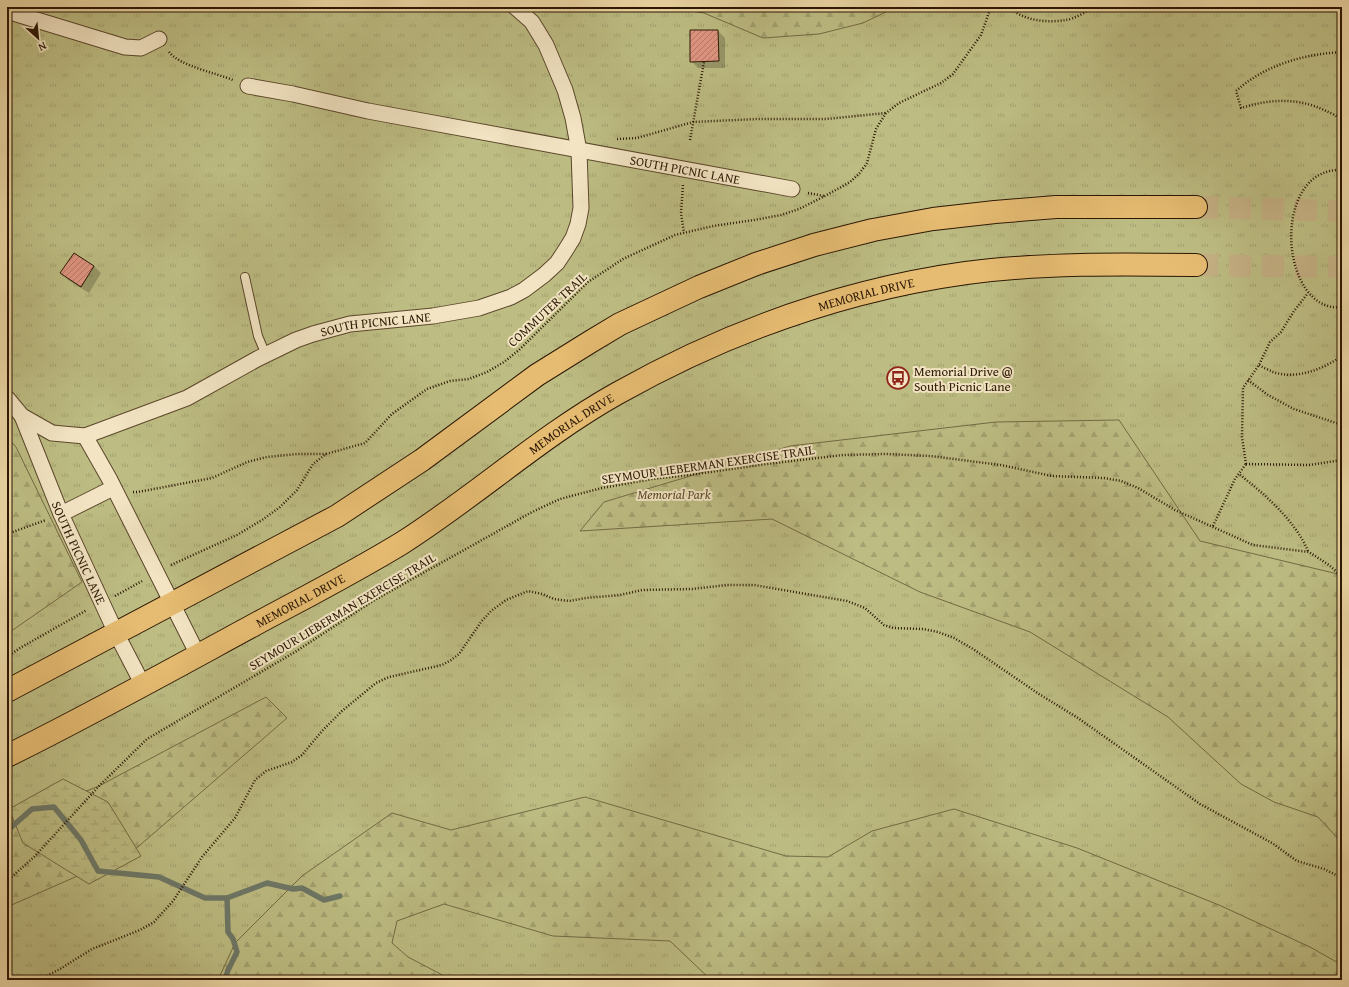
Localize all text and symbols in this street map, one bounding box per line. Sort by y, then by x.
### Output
north arrow [18,18,58,58]
text: N [35,38,49,56]
street label: SOUTH PICNIC LANE [628,150,742,189]
street label: COMMUTER TRAIL [504,267,592,351]
street label: MEMORIAL DRIVE [816,273,916,316]
street label: SOUTH PICNIC LANE [318,307,432,342]
place label: Memorial Drive @ South Picnic Lane [914,362,1013,396]
bus stop icon: Memorial Drive @ South Picnic Lane [885,365,911,391]
street label: MEMORIAL DRIVE [525,388,618,459]
street label: SEYMOUR LIEBERMAN EXERCISE TRAIL [600,440,816,489]
park label: Memorial Park [637,485,711,504]
street label: SOUTH PICNIC LANE [47,498,111,608]
street label: SEYMOUR LIEBERMAN EXERCISE TRAIL [245,548,440,675]
street label: MEMORIAL DRIVE [252,569,349,632]

